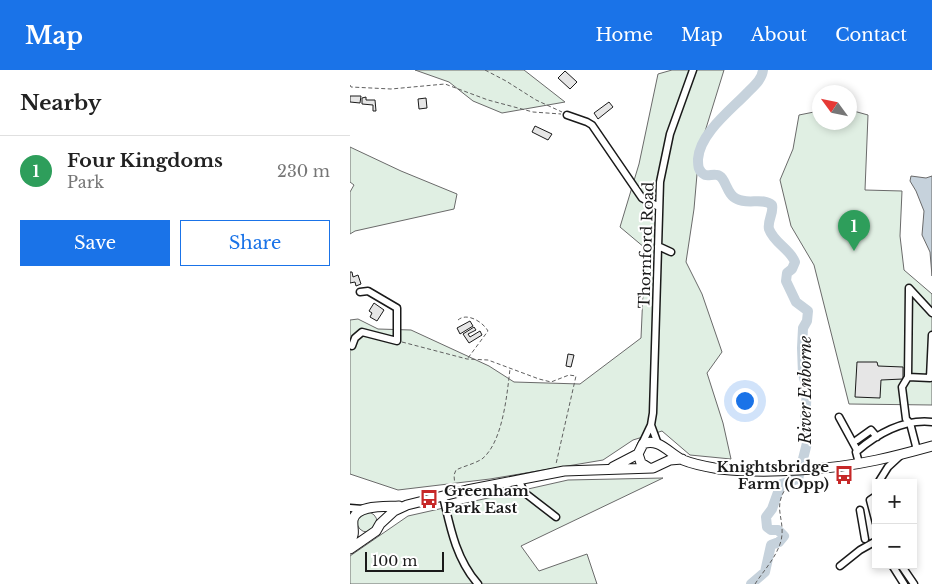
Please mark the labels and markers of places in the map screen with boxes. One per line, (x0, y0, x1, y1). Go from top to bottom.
pin: 1 (838, 210, 870, 251)
place label: Knightsbridge Farm (Opp) (717, 457, 829, 493)
bus stop icon: Knightsbridge Farm (Opp) (833, 464, 855, 486)
place label: Greenham Park East (444, 481, 529, 517)
bus stop icon: Greenham Park East (418, 488, 440, 510)

